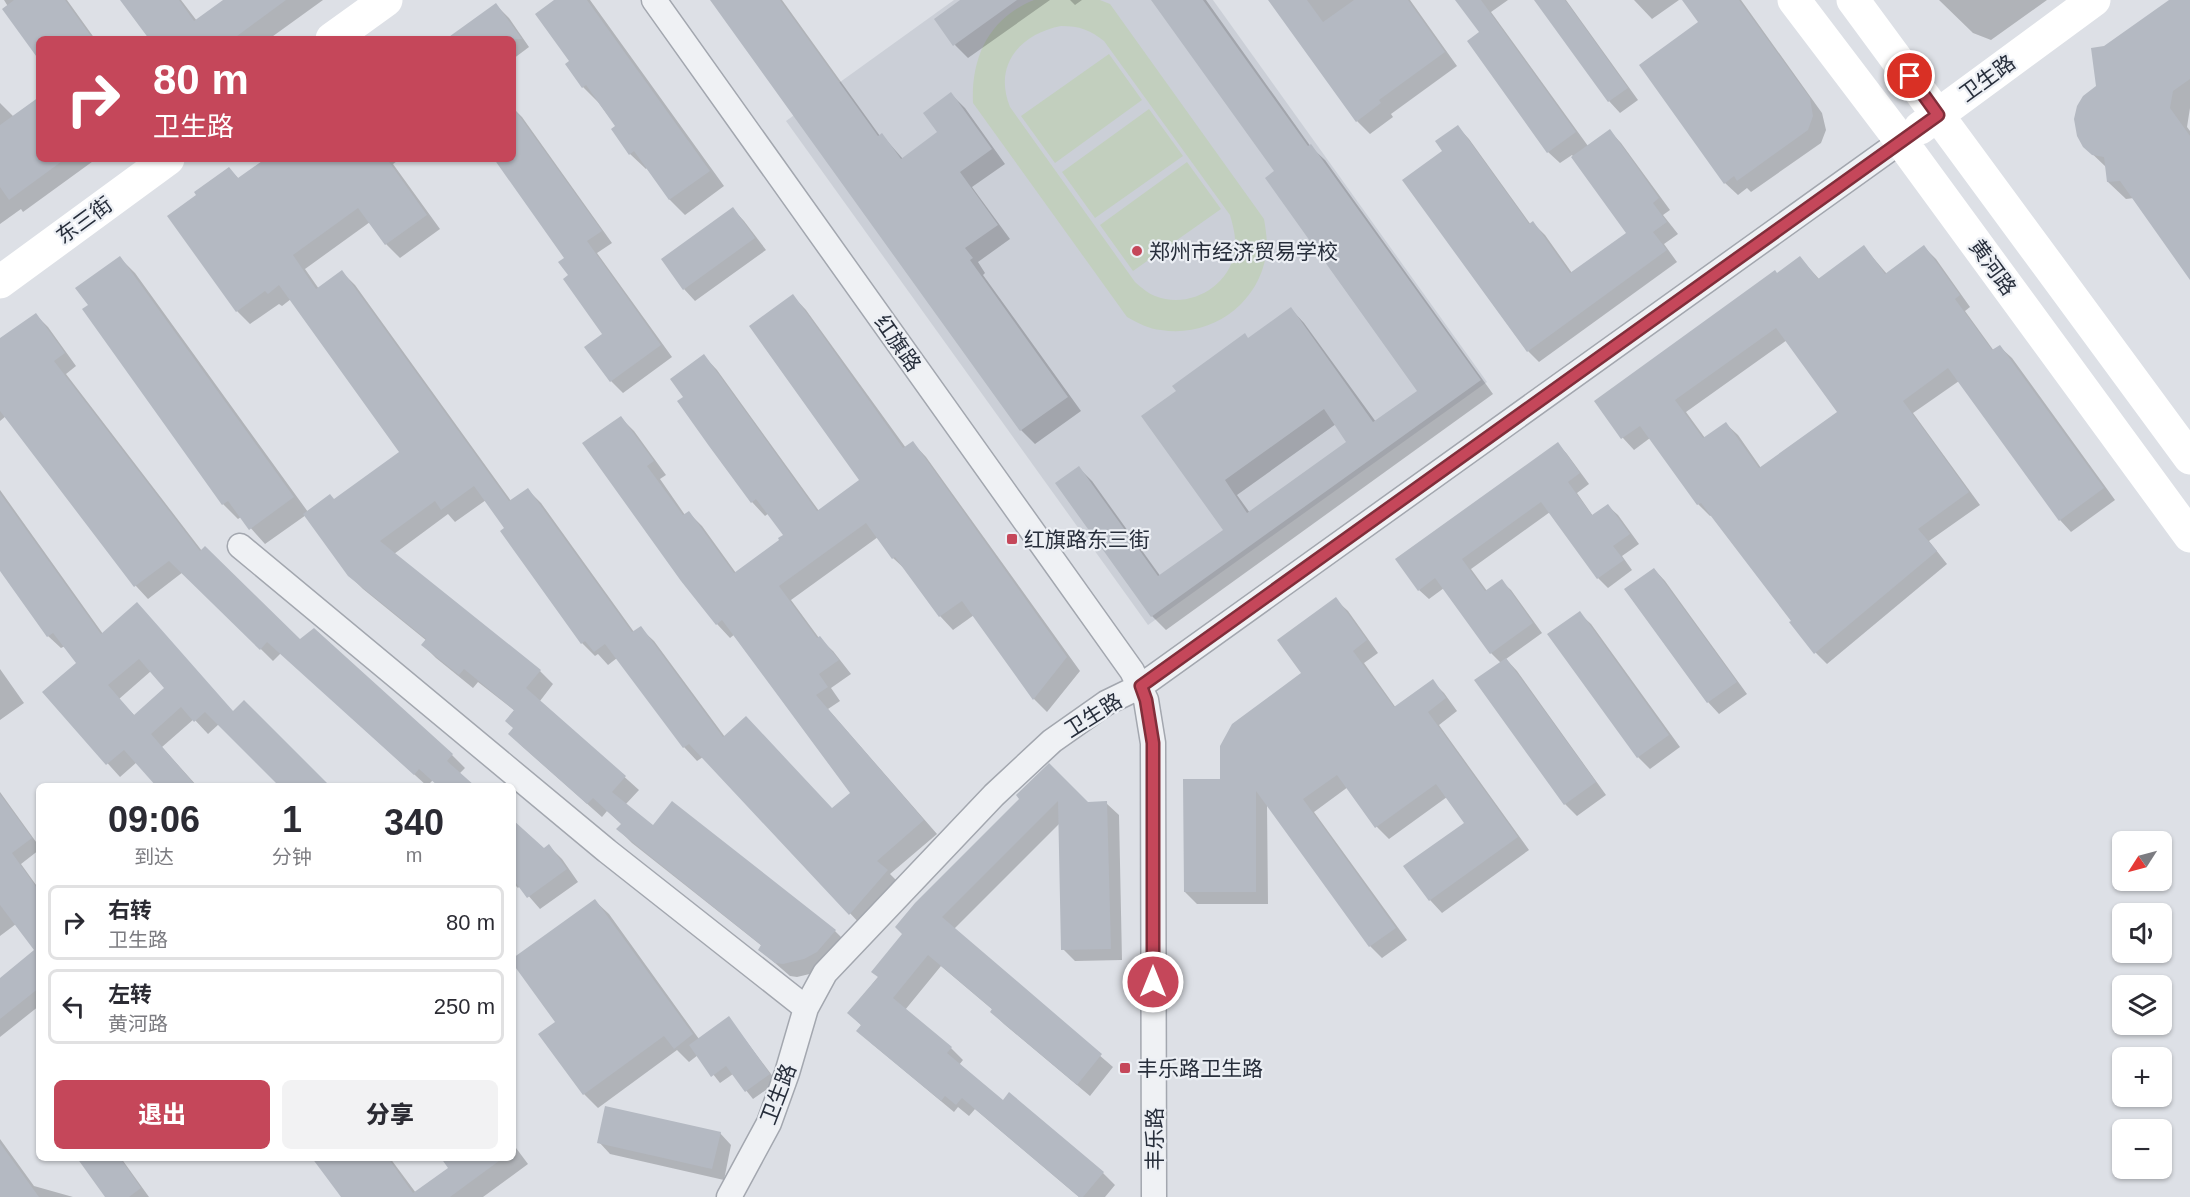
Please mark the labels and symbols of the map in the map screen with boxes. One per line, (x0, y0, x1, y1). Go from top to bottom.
pin (1884, 50, 1935, 101)
street label: 卫生路 (1955, 50, 2019, 106)
street label: 东三街 (52, 192, 116, 248)
street label: 黄河路 (1965, 235, 2021, 299)
place label: 郑州市经济贸易学校 (1149, 240, 1338, 263)
marker: 郑州市经济贸易学校 (1130, 244, 1144, 258)
street label: 红旗路 (871, 311, 925, 375)
place label: 红旗路东三街 (1024, 528, 1150, 551)
marker: 红旗路东三街 (1005, 532, 1019, 546)
street label: 卫生路 (1060, 689, 1126, 741)
north arrow (2112, 831, 2172, 891)
position arrow (1121, 950, 1185, 1014)
place label: 丰乐路卫生路 (1137, 1057, 1263, 1080)
street label: 卫生路 (756, 1060, 800, 1128)
marker: 丰乐路卫生路 (1118, 1061, 1132, 1075)
street label: 丰乐路 (1143, 1108, 1166, 1171)

